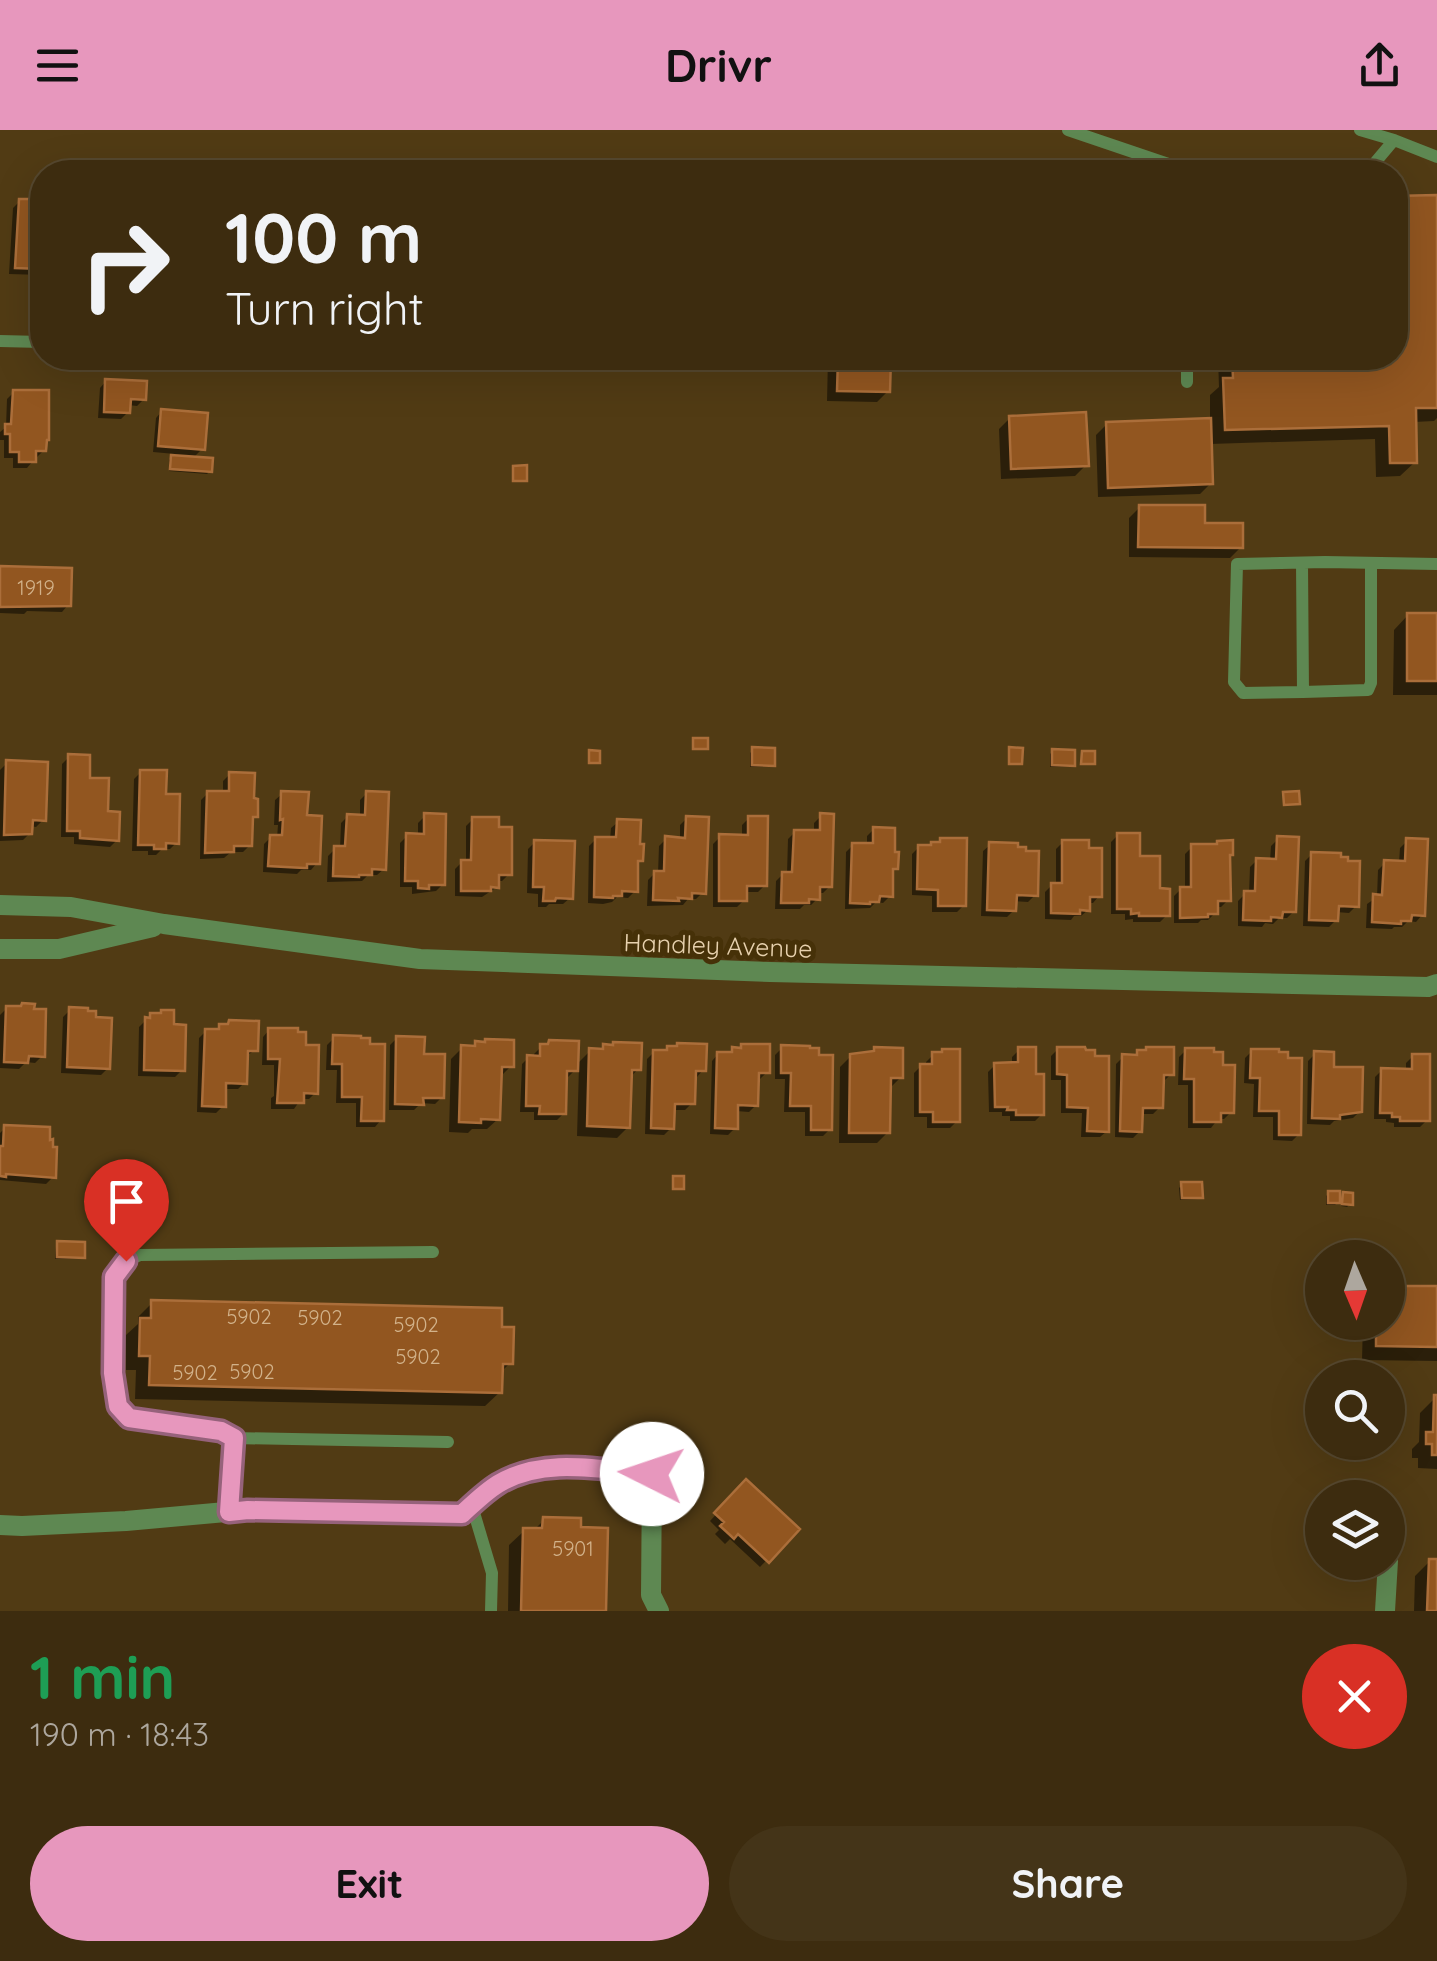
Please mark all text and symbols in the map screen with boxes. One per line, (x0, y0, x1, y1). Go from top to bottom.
text: Drivr (665, 37, 772, 93)
icon: menu (30, 38, 85, 93)
icon: share (1352, 38, 1407, 93)
text: 100 m (225, 193, 422, 281)
icon: right (60, 200, 190, 330)
text: Turn right (225, 280, 424, 336)
house number: 1919 (17, 575, 55, 600)
street label: Handley Avenue (623, 926, 813, 964)
pin (84, 1159, 169, 1262)
icon: arrive (99, 1174, 154, 1229)
north arrow (1305, 1240, 1405, 1340)
map controls (1305, 1240, 1405, 1580)
house number: 5902 (226, 1304, 272, 1329)
house number: 5902 (297, 1305, 343, 1330)
house number: 5902 (393, 1312, 439, 1337)
house number: 5902 (395, 1344, 441, 1369)
house number: 5902 (229, 1359, 275, 1384)
house number: 5902 (172, 1360, 218, 1385)
button: search (1305, 1360, 1405, 1460)
position arrow (600, 1422, 704, 1526)
button: layers (1305, 1480, 1405, 1580)
house number: 5901 (552, 1536, 594, 1561)
text: 1 min (30, 1639, 175, 1714)
button: close (1302, 1644, 1407, 1749)
text: 190 m · 18:43 (30, 1714, 209, 1754)
button: Exit (30, 1826, 709, 1941)
button: Share (729, 1826, 1407, 1941)

